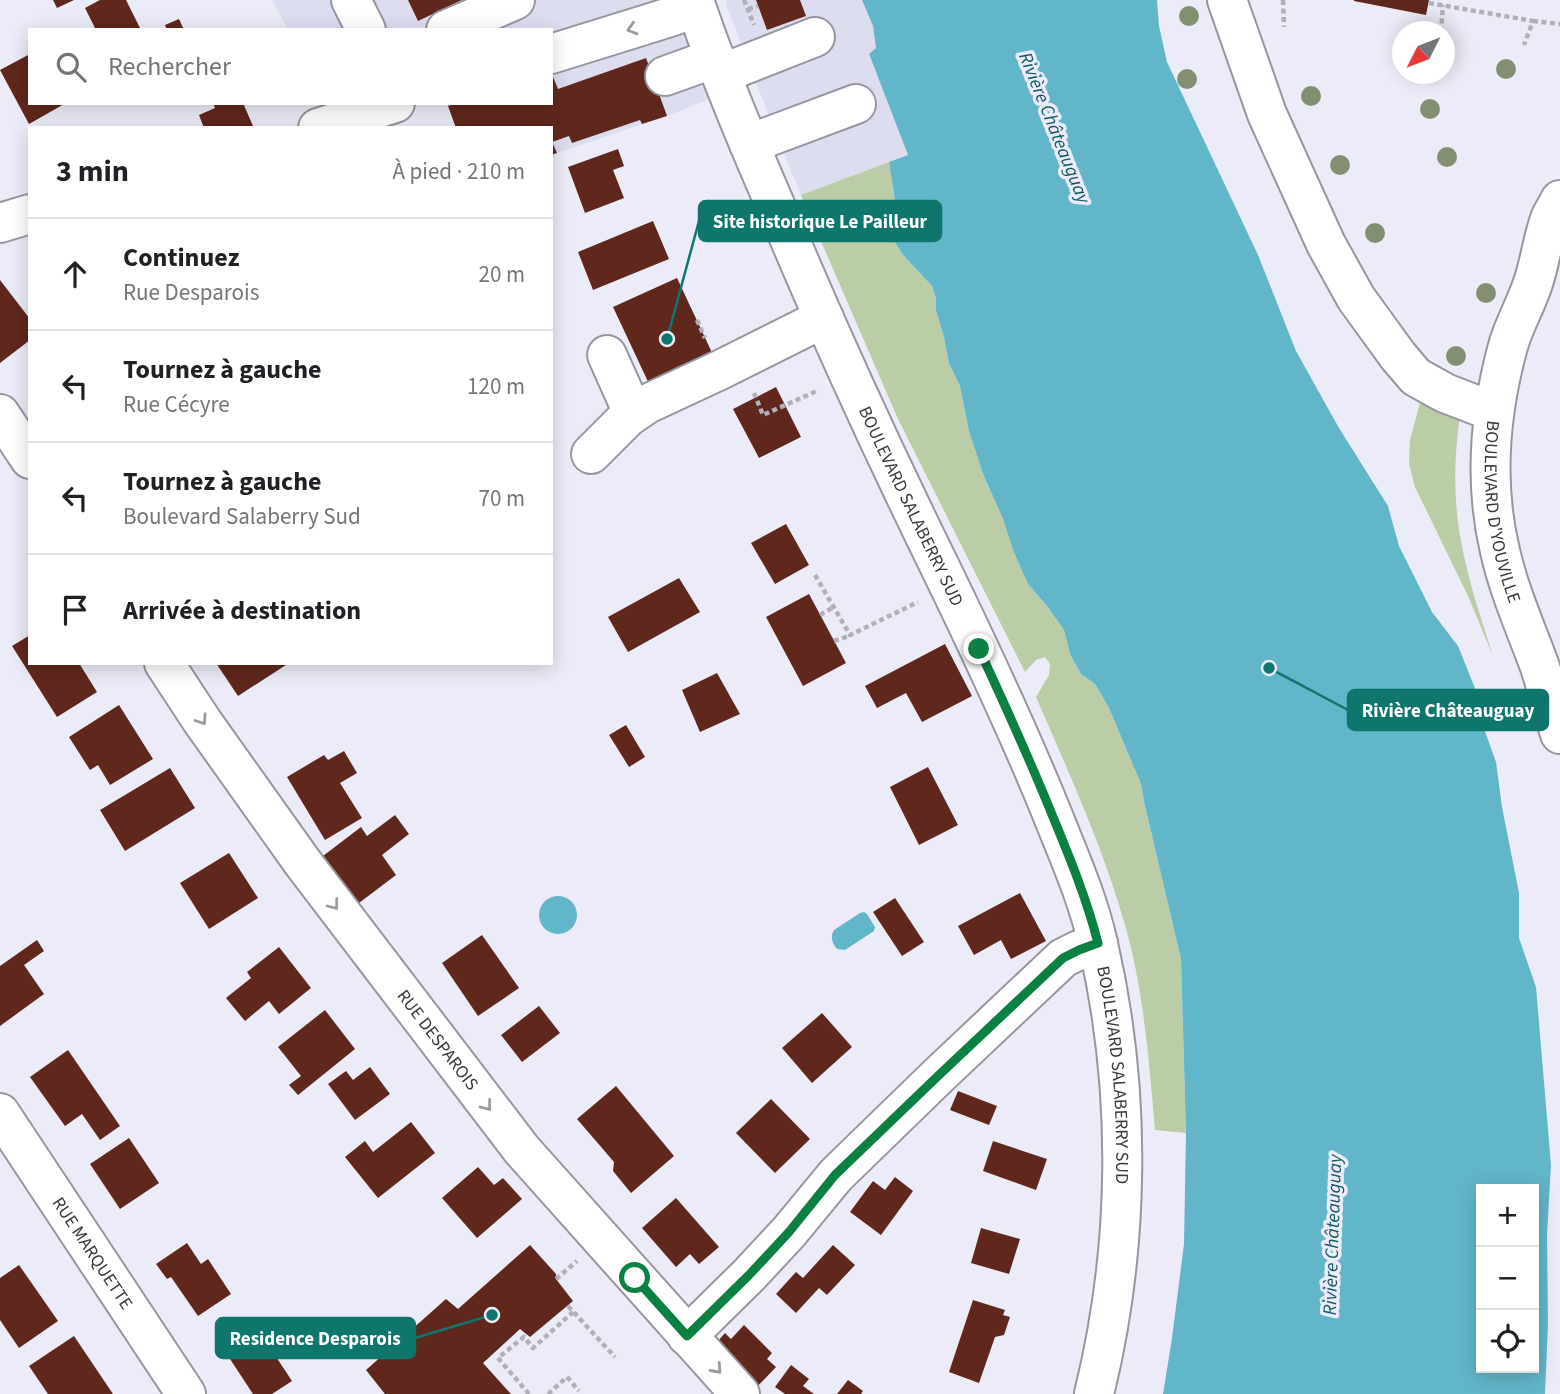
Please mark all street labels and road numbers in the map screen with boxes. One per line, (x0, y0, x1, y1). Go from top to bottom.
street label: BOULEVARD SALABERRY SUD (853, 402, 970, 610)
street label: BOULEVARD D'YOUVILLE (1478, 419, 1527, 606)
street label: BOULEVARD SALABERRY SUD (1091, 964, 1135, 1184)
street label: RUE DESPAROIS (391, 984, 485, 1095)
street label: RUE MARQUETTE (46, 1192, 139, 1314)

